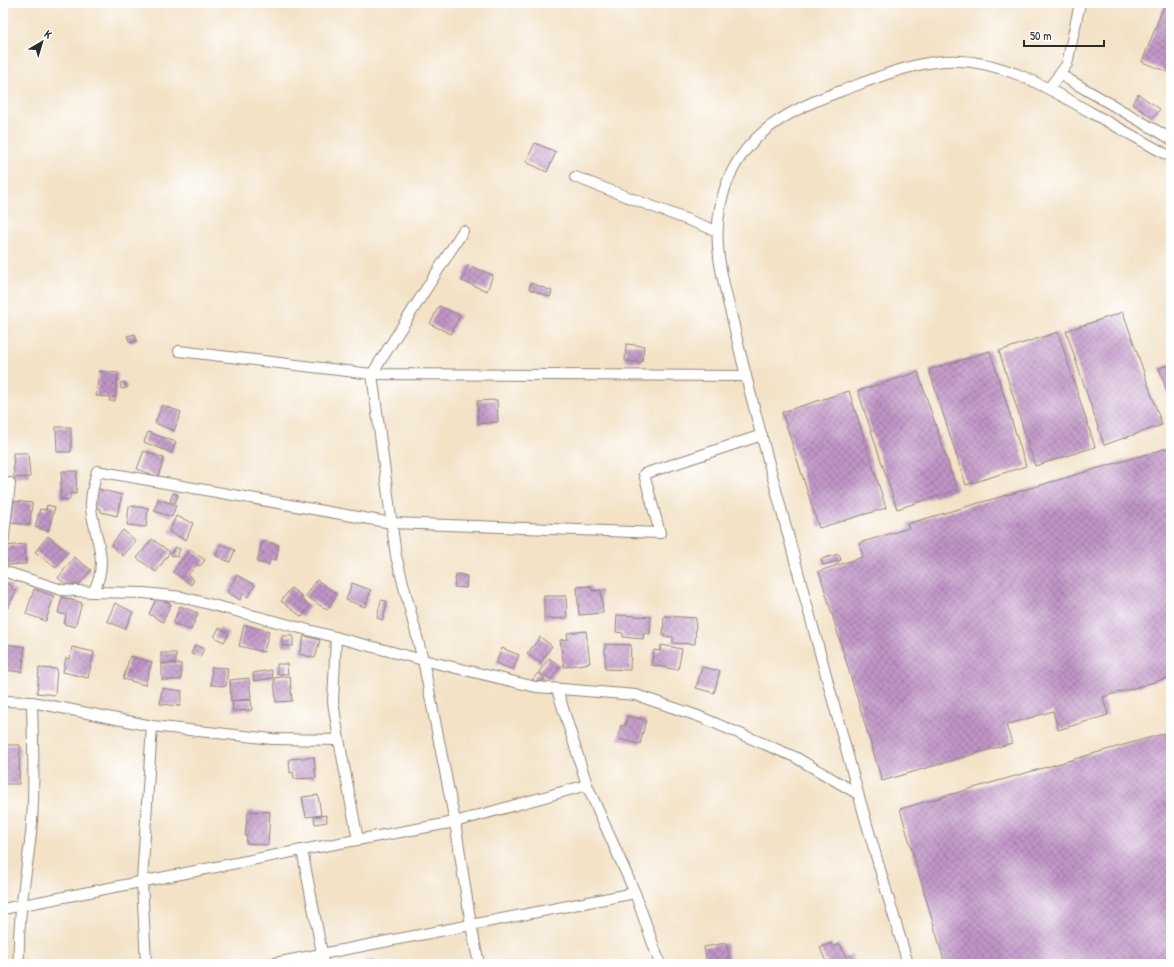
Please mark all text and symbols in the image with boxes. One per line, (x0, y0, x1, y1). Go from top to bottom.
north arrow (22, 22, 62, 62)
scale bar (1024, 22, 1104, 48)
text: K (42, 27, 55, 42)
text: 50 m (1030, 27, 1051, 44)

